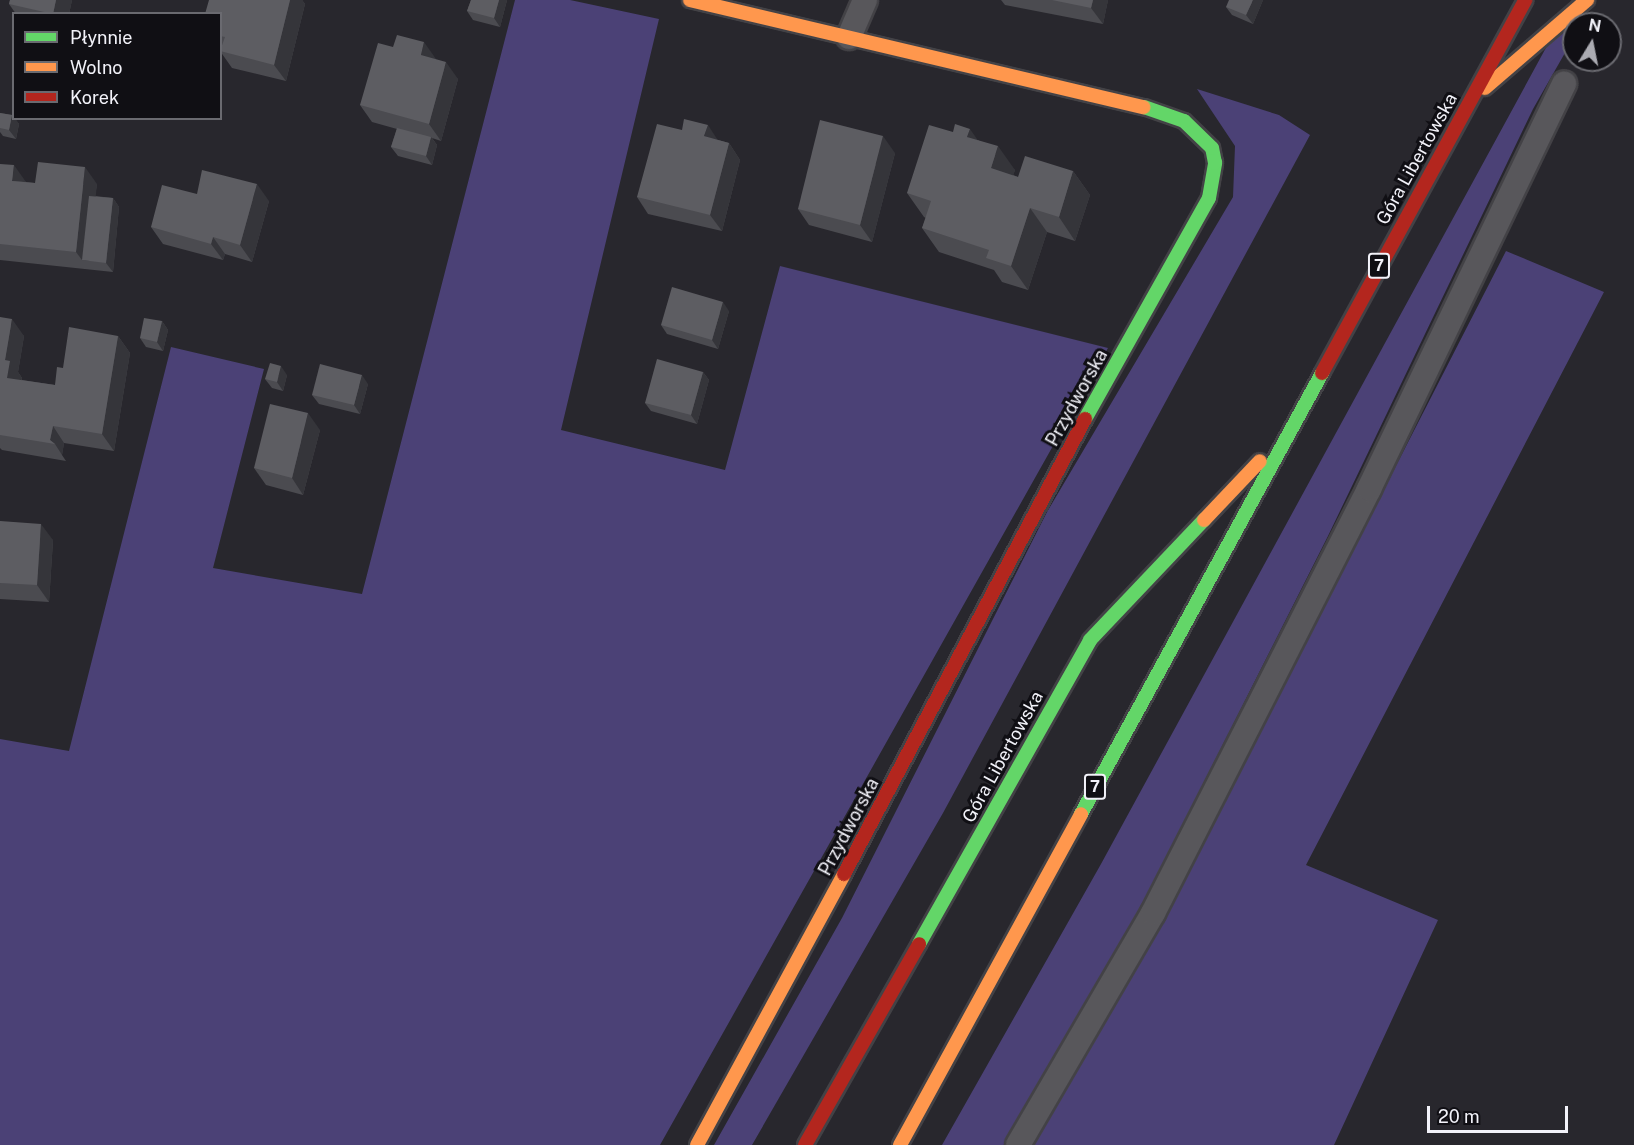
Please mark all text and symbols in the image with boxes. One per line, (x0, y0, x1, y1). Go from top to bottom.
legend (12, 12, 222, 120)
north arrow (1562, 12, 1622, 72)
text: N (1587, 15, 1603, 36)
text: Płynnie (70, 27, 133, 48)
text: Wolno (70, 57, 122, 78)
text: Korek (70, 87, 119, 108)
street label: Góra Libertowska (1372, 90, 1462, 228)
road number: 7 (1367, 253, 1391, 279)
street label: Przydworska (1042, 346, 1112, 450)
street label: Góra Libertowska (958, 688, 1048, 826)
road number: 7 (1083, 774, 1107, 800)
street label: Przydworska (814, 775, 884, 879)
scale bar (1430, 1094, 1571, 1132)
text: 20 m (1438, 1106, 1480, 1127)

